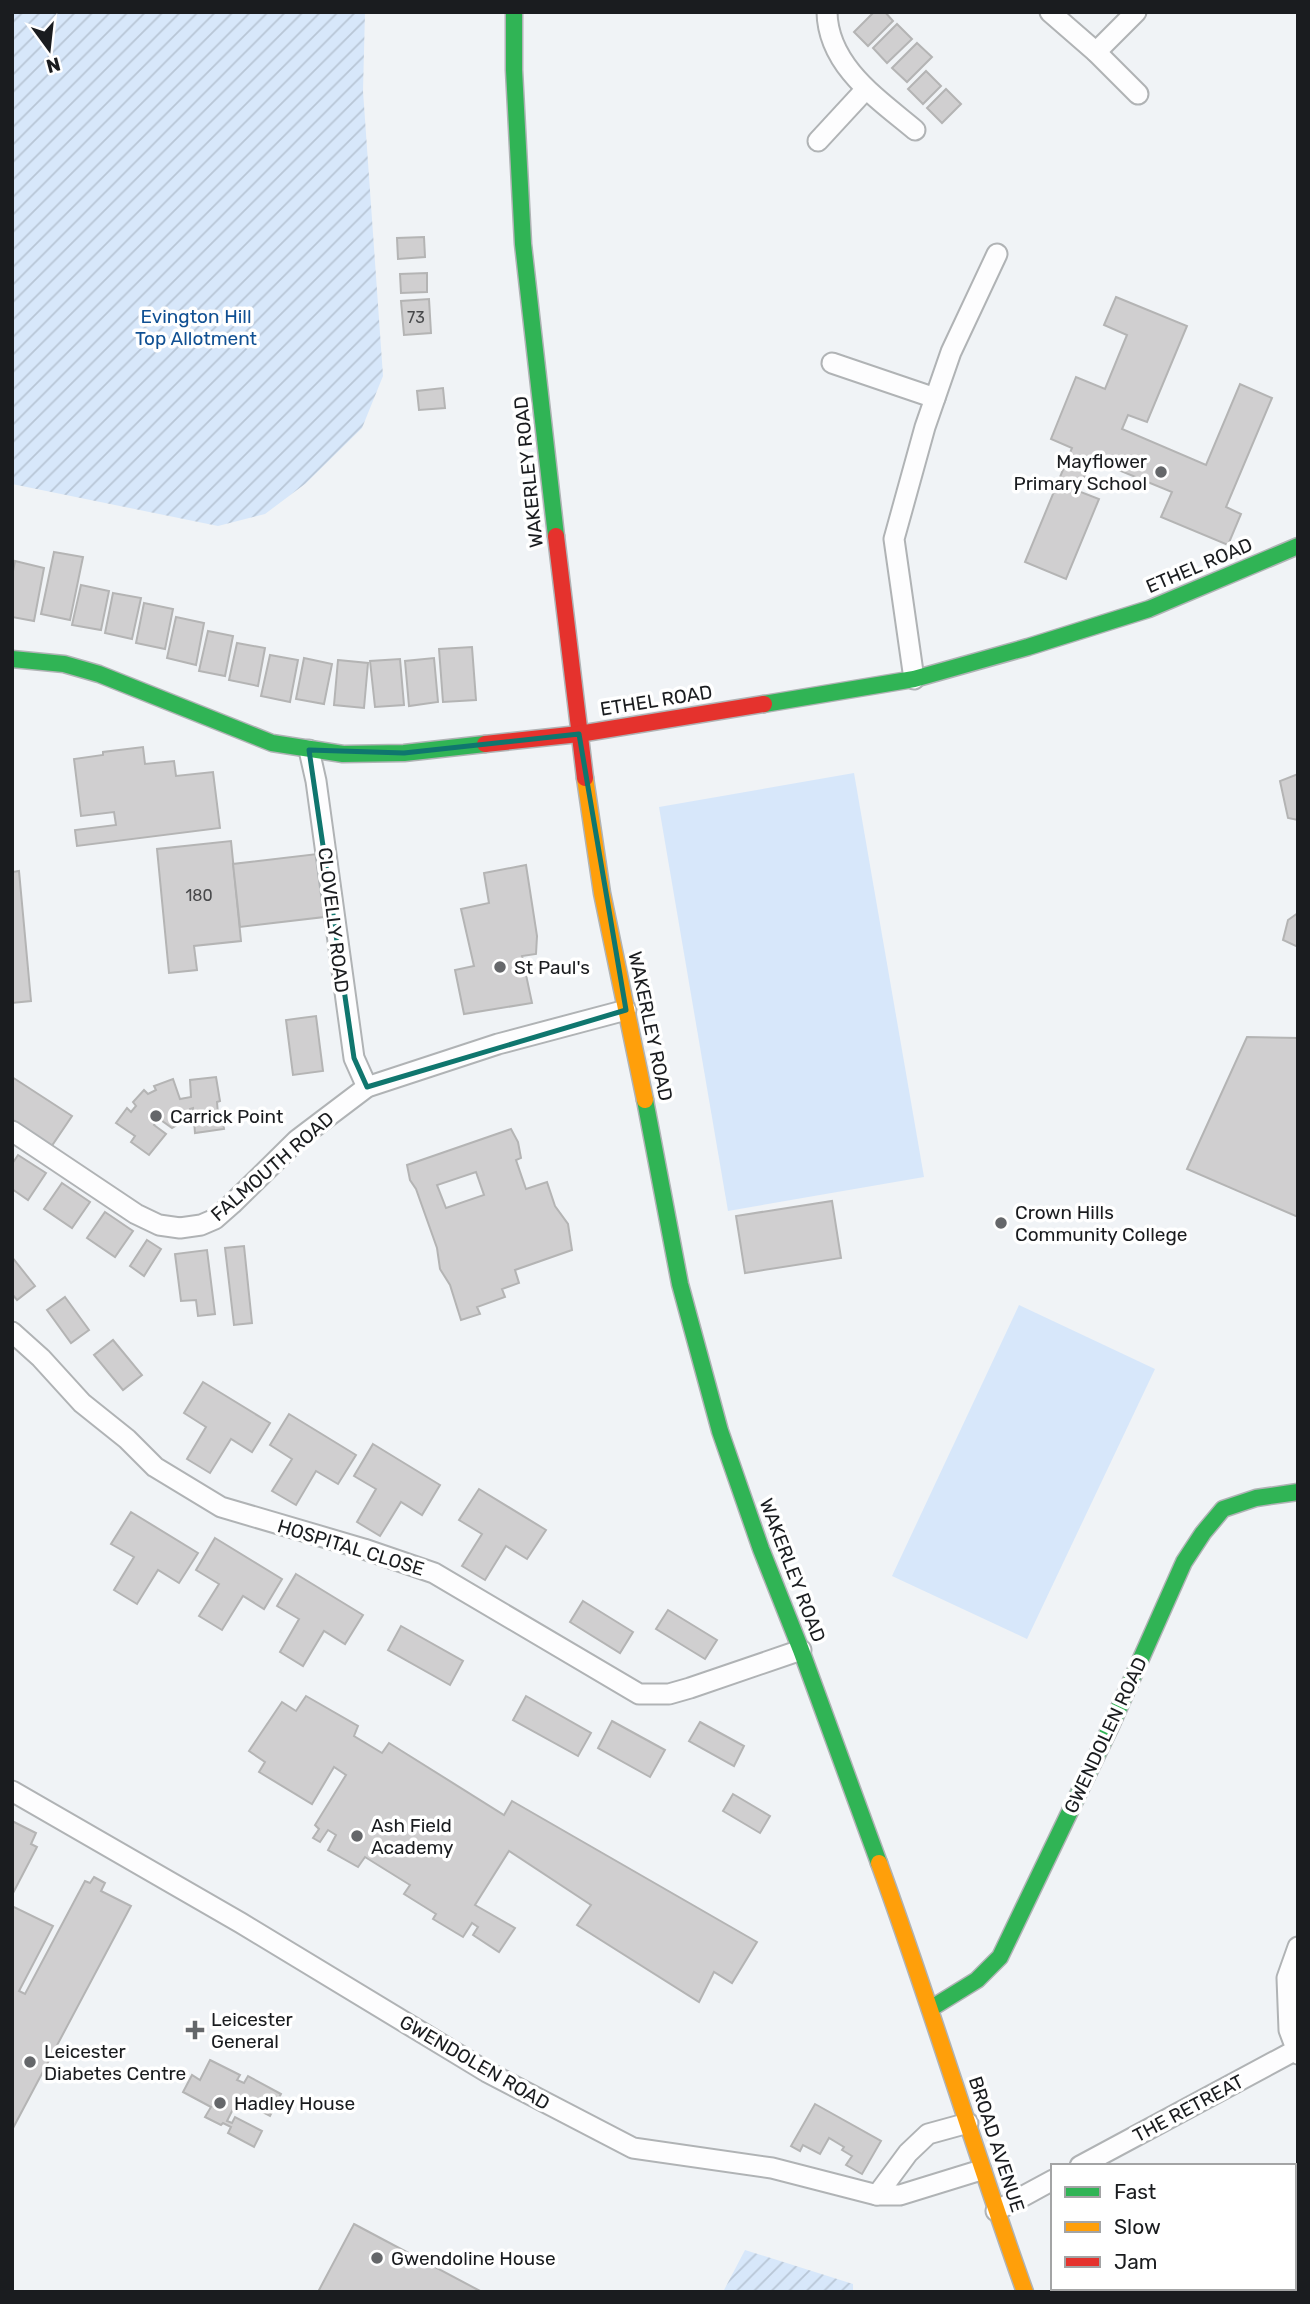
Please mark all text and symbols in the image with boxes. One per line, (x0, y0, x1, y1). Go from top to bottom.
north arrow (14, 14, 84, 84)
text: N (44, 52, 63, 78)
park label: Evington Hill Top Allotment (135, 305, 258, 350)
house number: 73 (407, 308, 425, 327)
street label: WAKERLEY ROAD (509, 395, 548, 549)
place label: Mayflower Primary School (1013, 450, 1148, 495)
marker: Mayflower Primary School (1153, 464, 1169, 480)
street label: ETHEL ROAD (1143, 533, 1256, 598)
street label: ETHEL ROAD (598, 680, 714, 721)
street label: CLOVELLY ROAD (313, 846, 354, 994)
house number: 180 (185, 886, 213, 905)
street label: WAKERLEY ROAD (623, 949, 678, 1103)
place label: St Paul's (514, 956, 590, 979)
marker: St Paul's (492, 959, 508, 975)
place label: Carrick Point (170, 1105, 284, 1128)
street label: FALMOUTH ROAD (206, 1107, 338, 1226)
marker: Carrick Point (148, 1108, 164, 1124)
place label: Crown Hills Community College (1015, 1201, 1187, 1246)
marker: Crown Hills Community College (993, 1215, 1009, 1231)
street label: WAKERLEY ROAD (755, 1495, 831, 1645)
street label: HOSPITAL CLOSE (275, 1514, 427, 1581)
street label: GWENDOLEN ROAD (1059, 1653, 1152, 1817)
place label: Ash Field Academy (371, 1814, 454, 1859)
marker: Ash Field Academy (349, 1828, 365, 1844)
place label: Leicester General (211, 2008, 294, 2053)
street label: GWENDOLEN ROAD (396, 2010, 554, 2115)
marker: Leicester General (185, 2020, 205, 2040)
place label: Leicester Diabetes Centre (44, 2040, 186, 2085)
marker: Leicester Diabetes Centre (22, 2054, 38, 2070)
street label: THE RETREAT (1129, 2070, 1247, 2147)
street label: BROAD AVENUE (964, 2073, 1029, 2215)
place label: Hadley House (234, 2092, 355, 2115)
marker: Hadley House (212, 2095, 228, 2111)
legend (1051, 2164, 1296, 2290)
text: Fast (1114, 2179, 1156, 2204)
text: Slow (1114, 2214, 1161, 2239)
place label: Gwendoline House (391, 2247, 556, 2270)
text: Jam (1114, 2249, 1158, 2274)
marker: Gwendoline House (369, 2250, 385, 2266)

